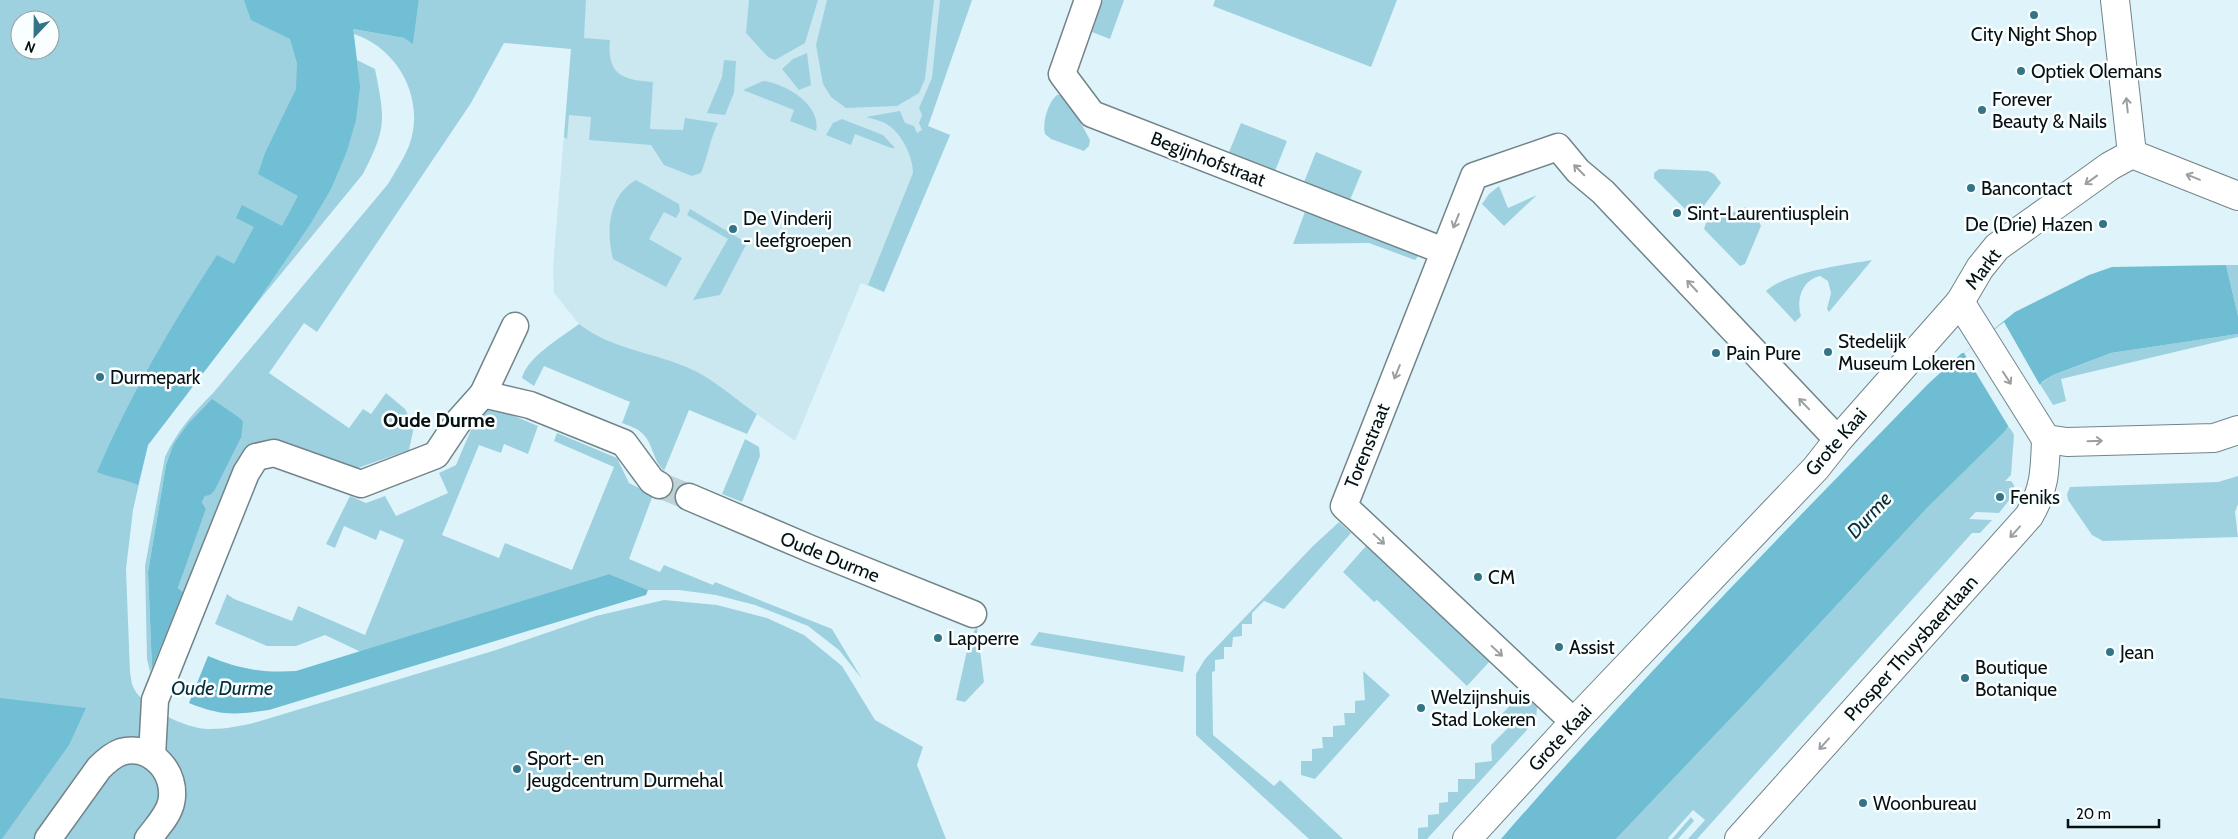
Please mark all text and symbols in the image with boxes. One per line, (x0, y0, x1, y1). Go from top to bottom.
marker: City Night Shop (2028, 9, 2040, 21)
north arrow (10, 10, 60, 60)
place label: City Night Shop (1971, 23, 2097, 46)
text: N (22, 37, 38, 57)
place label: Optiek Olemans (2031, 60, 2162, 83)
marker: Optiek Olemans (2015, 65, 2027, 77)
place label: Forever Beauty & Nails (1992, 88, 2107, 133)
one-way arrow (2122, 97, 2132, 113)
marker: Forever Beauty & Nails (1976, 104, 1988, 116)
street label: Begijnhofstraat (1147, 127, 1269, 192)
one-way arrow (1573, 164, 1585, 176)
one-way arrow (2186, 172, 2201, 181)
one-way arrow (2085, 174, 2098, 185)
place label: Bancontact (1981, 177, 2073, 200)
marker: Bancontact (1965, 182, 1977, 194)
place label: Sint-Laurentiusplein (1687, 202, 1849, 225)
place label: De Vinderij - leefgroepen (743, 207, 852, 252)
marker: Sint-Laurentiusplein (1671, 207, 1683, 219)
one-way arrow (1451, 213, 1461, 228)
place label: De (Drie) Hazen (1965, 213, 2093, 236)
marker: De (Drie) Hazen (2097, 218, 2109, 230)
marker: De Vinderij - leefgroepen (727, 223, 739, 235)
street label: Markt (1960, 243, 2006, 294)
one-way arrow (1686, 280, 1698, 293)
place label: Stedelijk Museum Lokeren (1838, 330, 1975, 375)
place label: Pain Pure (1726, 342, 1801, 365)
marker: Stedelijk Museum Lokeren (1822, 346, 1834, 358)
marker: Pain Pure (1710, 347, 1722, 359)
one-way arrow (1391, 365, 1400, 380)
place label: Durmepark (110, 366, 201, 389)
marker: Durmepark (94, 371, 106, 383)
one-way arrow (2002, 371, 2012, 385)
one-way arrow (1798, 398, 1810, 410)
street label: Torenstraat (1340, 400, 1395, 492)
street label: Grote Kaai (1800, 403, 1872, 481)
district label: Oude Durme (383, 408, 495, 432)
one-way arrow (2086, 436, 2103, 446)
place label: Feniks (2010, 486, 2060, 509)
water label: Durme (1842, 487, 1896, 543)
marker: Feniks (1994, 491, 2006, 503)
one-way arrow (2009, 526, 2021, 539)
street label: Oude Durme (777, 527, 883, 587)
one-way arrow (1373, 533, 1385, 545)
place label: CM (1488, 566, 1515, 589)
street label: Prosper Thuysbaertlaan (1839, 570, 1983, 726)
marker: CM (1472, 571, 1484, 583)
place label: Lapperre (948, 627, 1019, 650)
marker: Lapperre (932, 632, 944, 644)
place label: Assist (1569, 636, 1615, 659)
marker: Assist (1553, 641, 1565, 653)
place label: Jean (2119, 641, 2154, 664)
one-way arrow (1491, 645, 1504, 657)
marker: Jean (2104, 646, 2116, 658)
place label: Boutique Botanique (1975, 656, 2057, 701)
marker: Boutique Botanique (1959, 672, 1971, 684)
water label: Oude Durme (171, 676, 273, 700)
place label: Welzijnshuis Stad Lokeren (1431, 686, 1536, 731)
street label: Grote Kaai (1524, 700, 1596, 776)
marker: Welzijnshuis Stad Lokeren (1415, 702, 1427, 714)
one-way arrow (1818, 737, 1830, 750)
place label: Sport- en Jeugdcentrum Durmehal (526, 747, 724, 792)
marker: Sport- en Jeugdcentrum Durmehal (511, 763, 523, 775)
place label: Woonbureau (1873, 792, 1977, 815)
scale bar (2068, 796, 2159, 828)
marker: Woonbureau (1857, 797, 1869, 809)
text: 20 m (2076, 805, 2111, 823)

